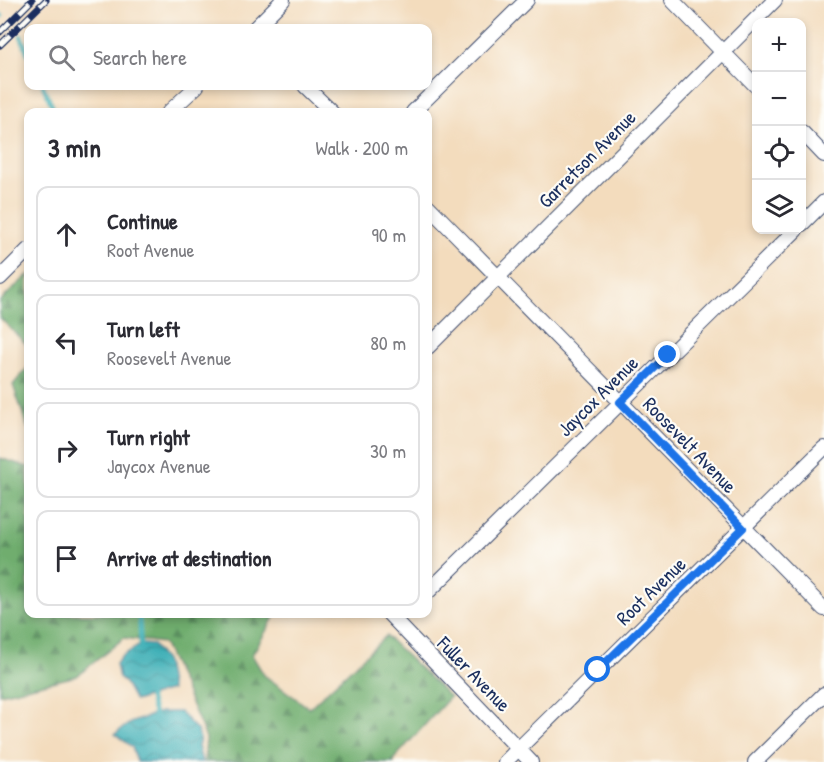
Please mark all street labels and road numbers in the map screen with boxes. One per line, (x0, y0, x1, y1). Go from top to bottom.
street label: Garretson Avenue (532, 104, 641, 213)
street label: Jaycox Avenue (551, 349, 644, 442)
street label: Roosevelt Avenue (637, 391, 743, 499)
street label: Root Avenue (610, 551, 691, 631)
street label: Fuller Avenue (431, 629, 517, 717)

